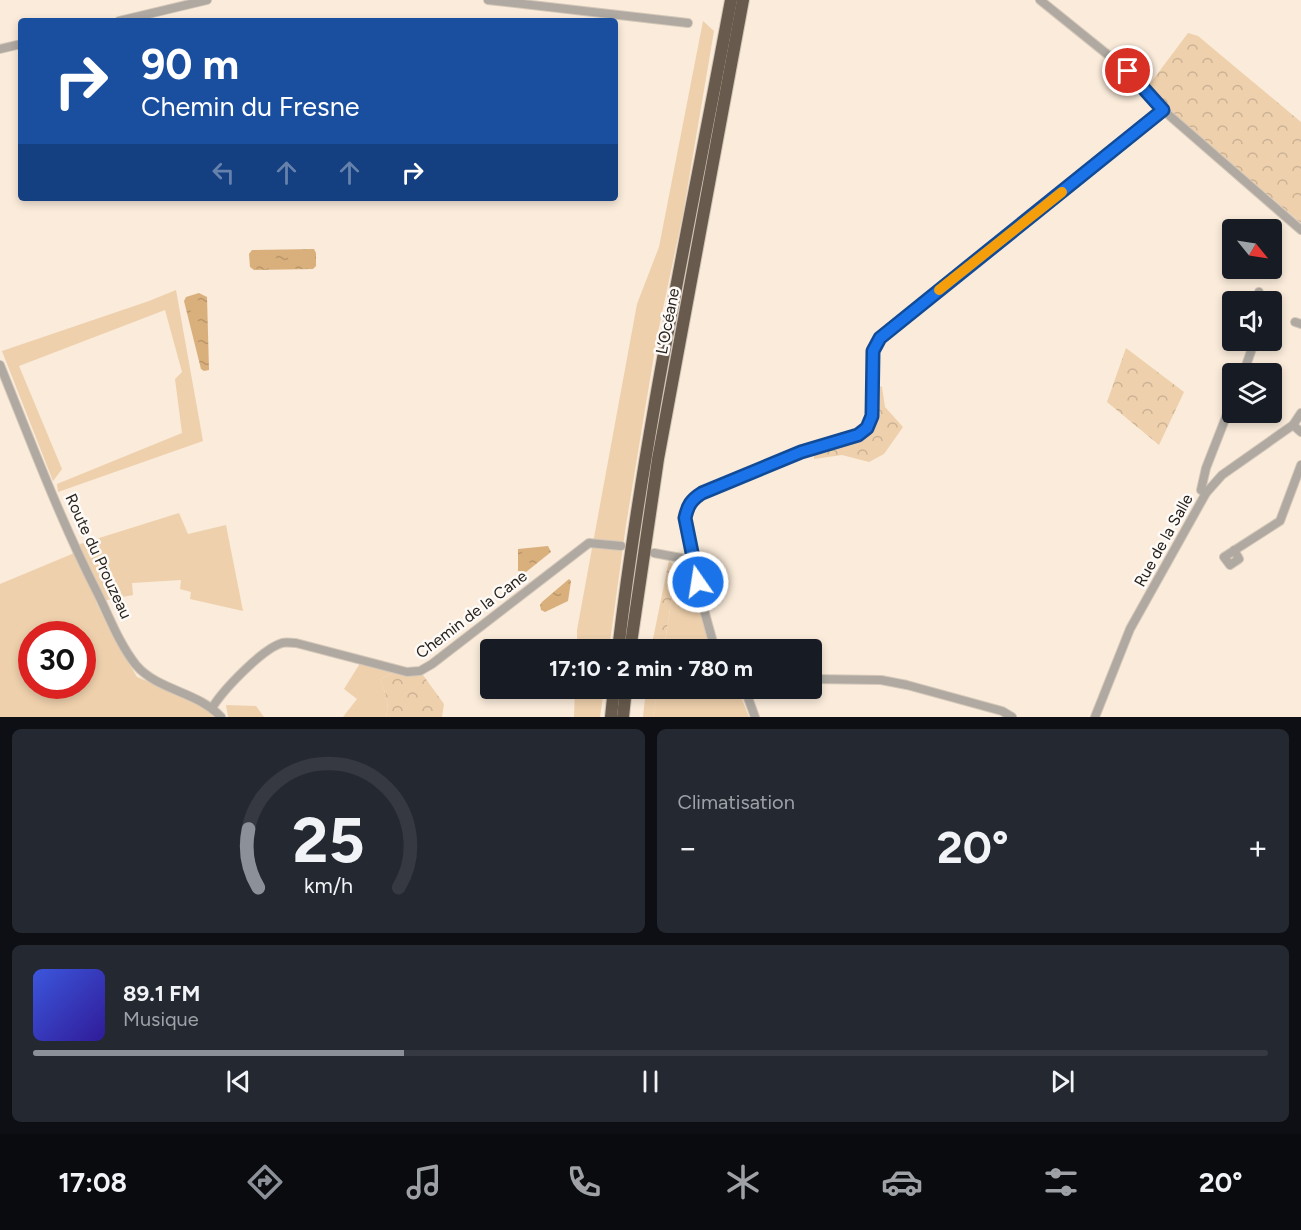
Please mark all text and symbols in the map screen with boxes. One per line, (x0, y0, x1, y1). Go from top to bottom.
text: 90 m (141, 39, 239, 90)
icon: right (42, 42, 120, 120)
pin (1102, 45, 1153, 96)
icon: arrive (1111, 54, 1144, 87)
text: Chemin du Fresne (141, 90, 359, 123)
icon: left (207, 156, 240, 189)
icon: ahead (270, 156, 303, 189)
icon: ahead (333, 156, 366, 189)
icon: right (396, 156, 429, 189)
north arrow (1222, 219, 1282, 279)
map controls (1222, 219, 1282, 423)
street label: L’Océane (652, 286, 683, 356)
button: sound (1222, 291, 1282, 351)
button: layers (1222, 363, 1282, 423)
street label: Rue de la Salle (1130, 490, 1197, 590)
street label: Route du Prouzeau (61, 491, 136, 622)
position arrow (666, 550, 730, 614)
street label: Chemin de la Cane (412, 566, 531, 662)
speed limit sign: 30 (18, 621, 96, 699)
text: 17:10 · 2 min · 780 m (549, 655, 753, 682)
text: Climatisation (678, 790, 795, 814)
text: 25 (292, 803, 364, 878)
text: 20° (937, 820, 1009, 874)
text: − (678, 828, 698, 867)
text: + (1247, 828, 1268, 867)
text: km/h (304, 873, 353, 898)
text: 89.1 FM (123, 980, 200, 1007)
text: Musique (123, 1007, 199, 1031)
icon: previous (222, 1065, 255, 1098)
icon: pause (634, 1065, 667, 1098)
icon: next (1046, 1065, 1079, 1098)
icon: directions (244, 1161, 286, 1203)
icon: music (403, 1161, 445, 1203)
icon: phone (563, 1161, 605, 1203)
icon: climate (722, 1161, 764, 1203)
icon: car (881, 1161, 923, 1203)
icon: filters (1040, 1161, 1082, 1203)
text: 17:08 (59, 1166, 127, 1199)
text: 20° (1199, 1166, 1242, 1199)

